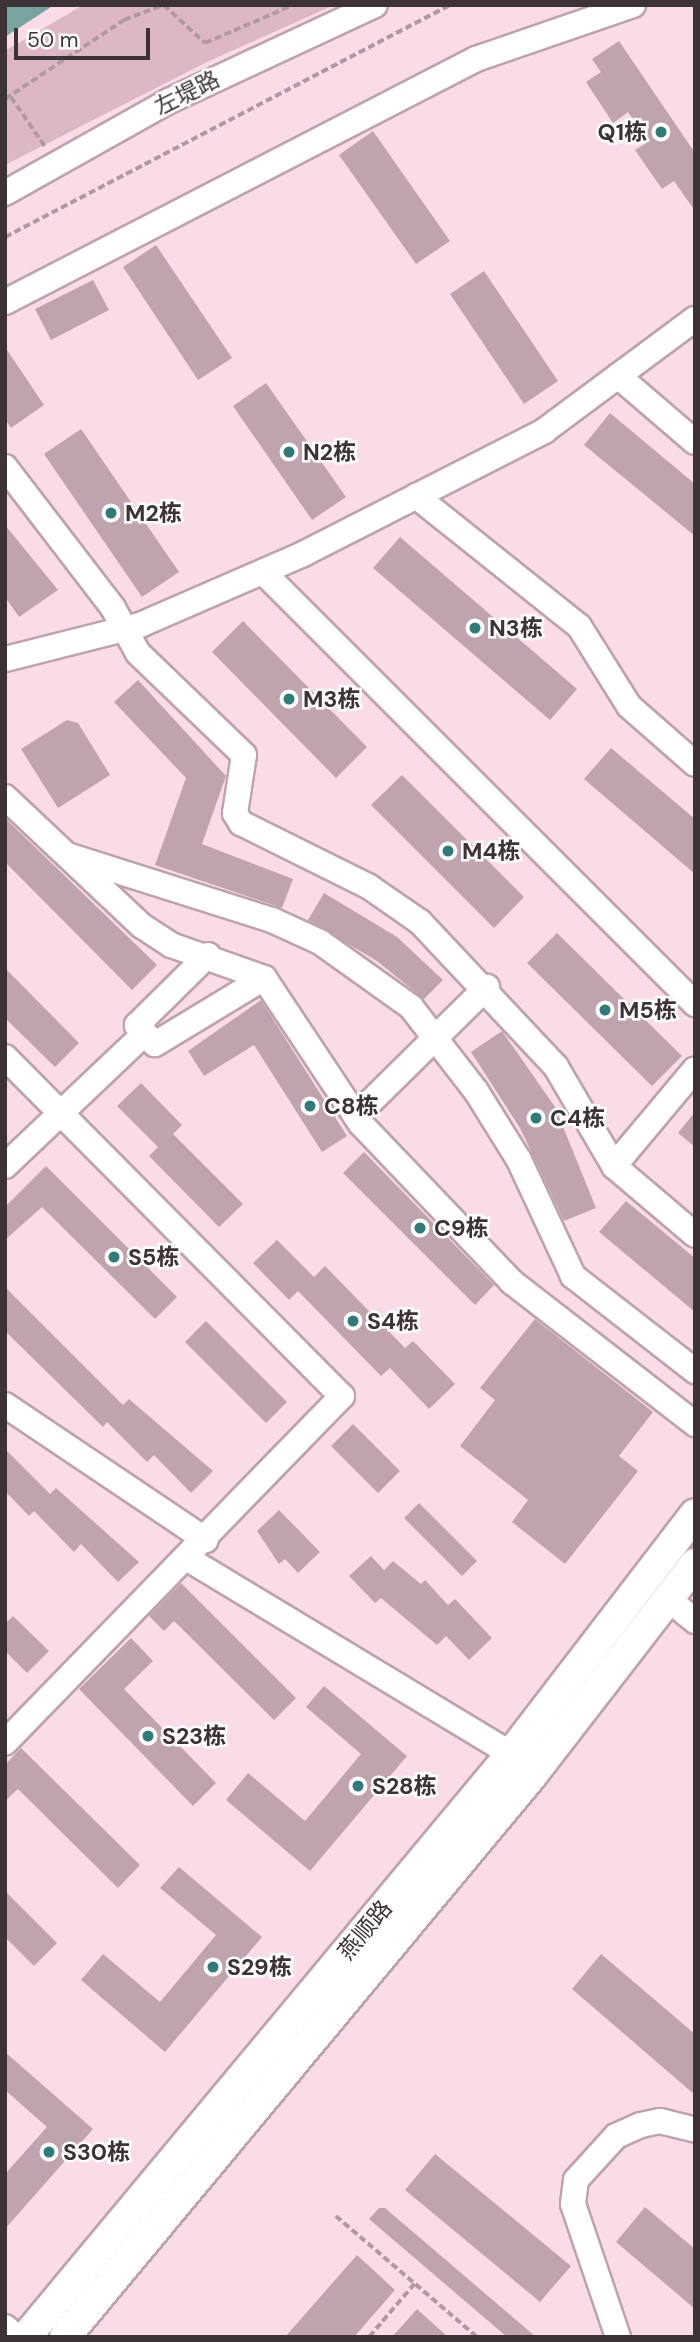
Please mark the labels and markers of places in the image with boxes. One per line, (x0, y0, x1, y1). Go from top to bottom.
place label: Q1栋 (598, 118, 647, 146)
marker: Q1栋 (653, 124, 669, 140)
place label: N2栋 (303, 438, 356, 466)
marker: N2栋 (281, 444, 297, 460)
place label: M2栋 (125, 499, 182, 527)
marker: M2栋 (103, 505, 119, 521)
place label: N3栋 (489, 614, 543, 642)
marker: N3栋 (467, 620, 483, 636)
place label: M3栋 (303, 685, 360, 713)
marker: M3栋 (281, 691, 297, 707)
place label: M4栋 (462, 837, 520, 865)
marker: M4栋 (440, 843, 456, 859)
place label: M5栋 (619, 996, 677, 1024)
marker: M5栋 (597, 1002, 613, 1018)
place label: C8栋 (324, 1092, 379, 1120)
marker: C8栋 (302, 1098, 318, 1114)
place label: C4栋 (550, 1104, 605, 1132)
marker: C4栋 (528, 1110, 544, 1126)
place label: C9栋 (434, 1214, 489, 1242)
marker: C9栋 (412, 1220, 428, 1236)
place label: S5栋 (128, 1243, 179, 1271)
marker: S5栋 (106, 1249, 122, 1265)
place label: S4栋 (367, 1307, 419, 1335)
marker: S4栋 (345, 1313, 361, 1329)
place label: S23栋 (162, 1722, 226, 1750)
marker: S23栋 (140, 1728, 156, 1744)
place label: S28栋 (372, 1772, 437, 1800)
marker: S28栋 (350, 1778, 366, 1794)
place label: S29栋 (227, 1953, 292, 1981)
marker: S29栋 (205, 1959, 221, 1975)
place label: S30栋 (63, 2138, 130, 2166)
marker: S30栋 (41, 2144, 57, 2160)

